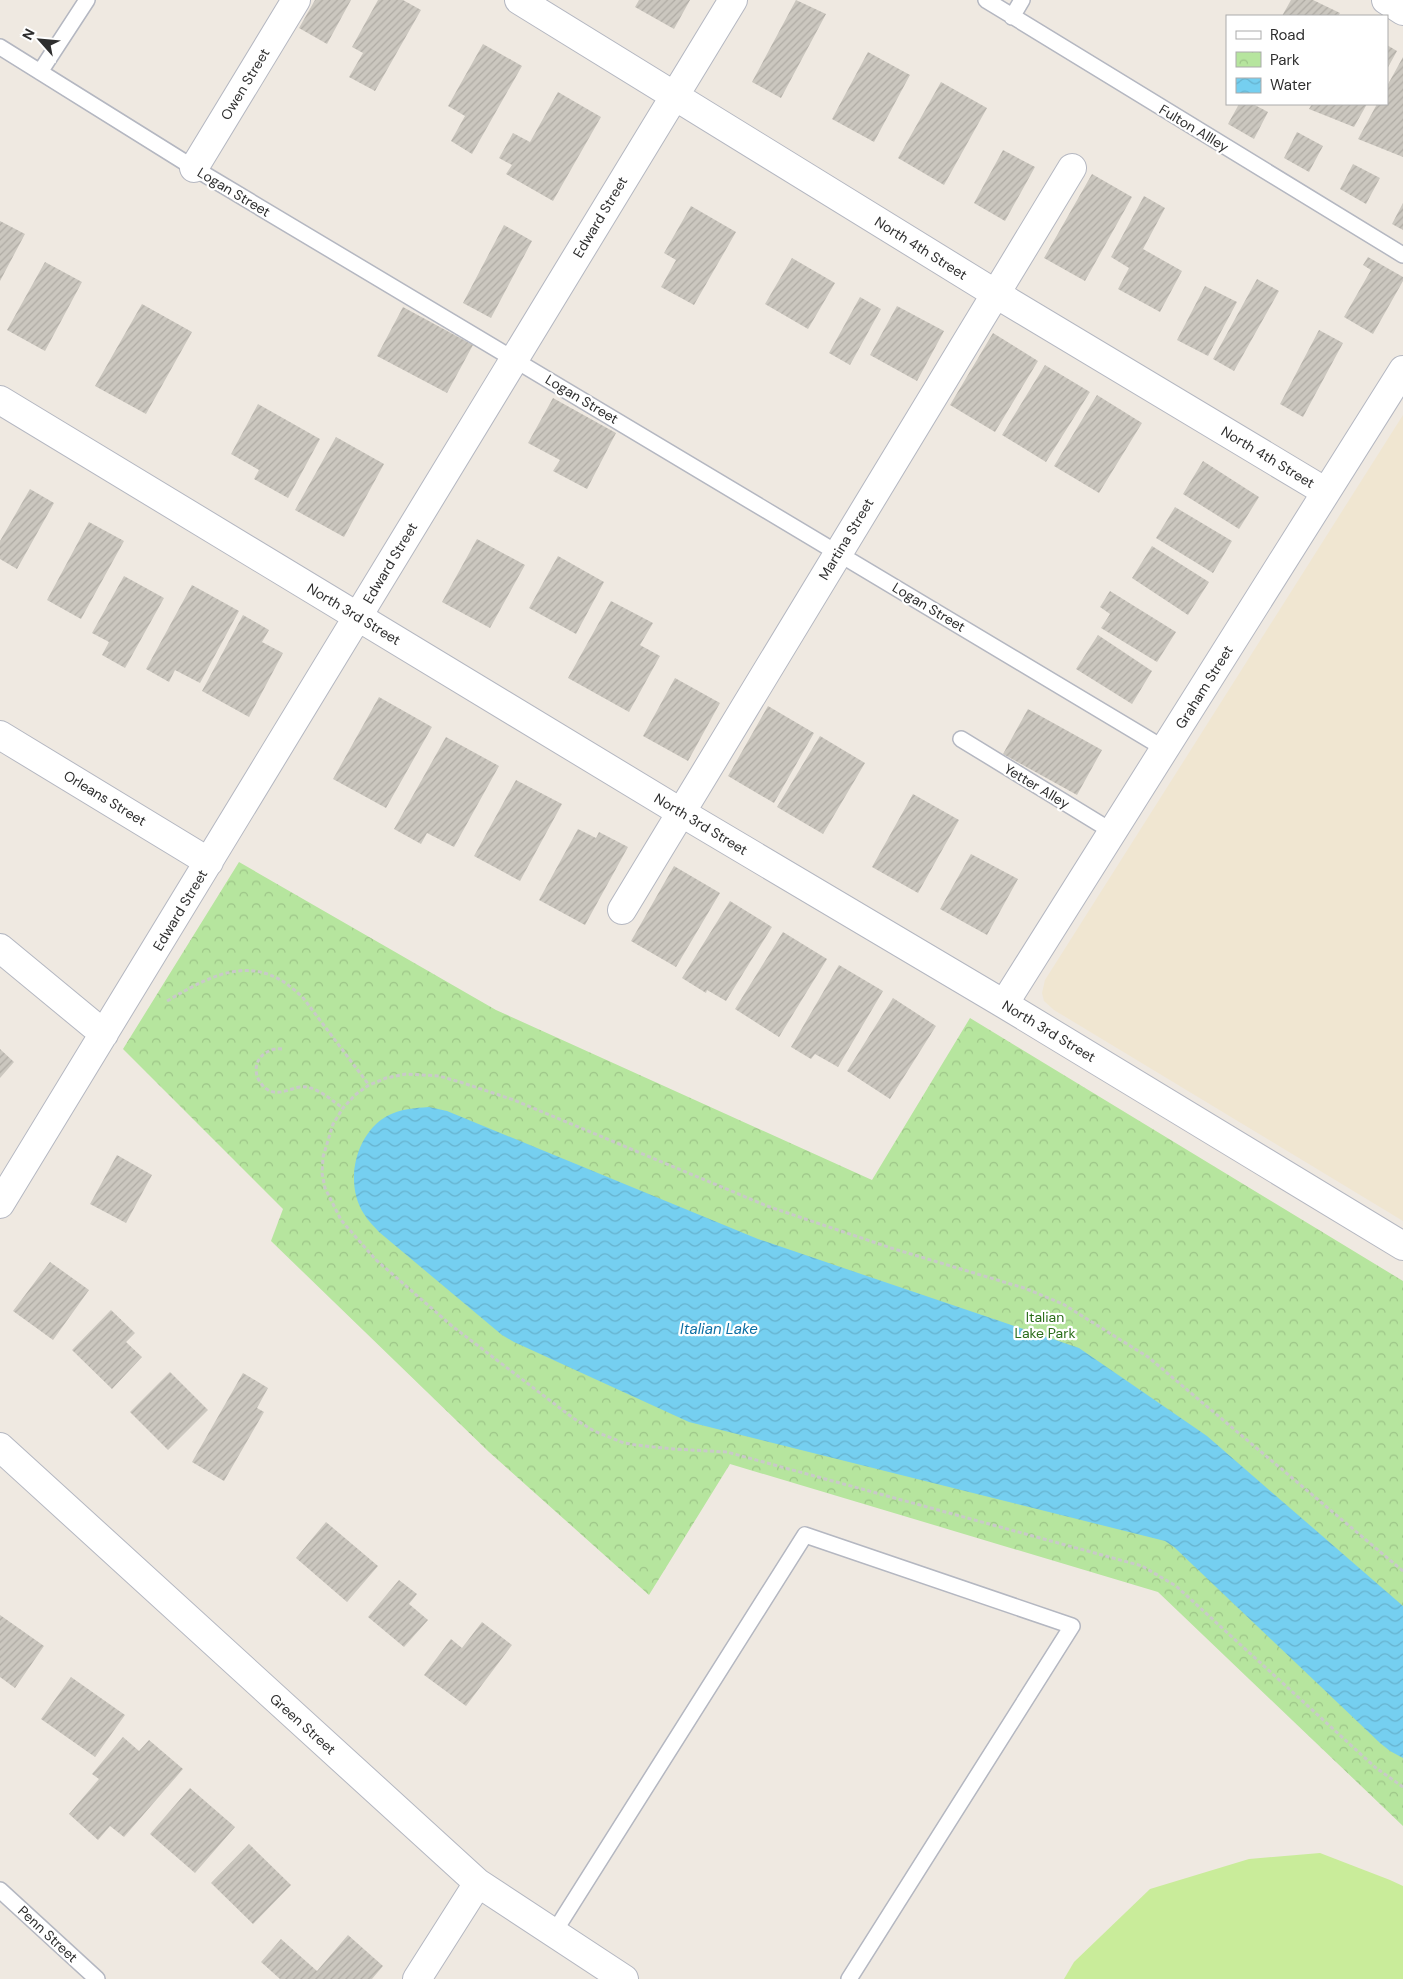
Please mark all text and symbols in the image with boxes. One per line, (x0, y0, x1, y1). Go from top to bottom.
north arrow (15, 15, 65, 65)
legend (1226, 15, 1388, 105)
text: N (18, 25, 39, 43)
text: Road (1270, 25, 1305, 45)
street label: Owen Street (217, 45, 273, 123)
text: Park (1270, 50, 1300, 70)
text: Water (1270, 75, 1312, 95)
street label: Fulton Allley (1156, 100, 1232, 156)
street label: Logan Street (194, 163, 274, 221)
street label: Edward Street (569, 173, 631, 261)
street label: North 4th Street (871, 212, 971, 284)
street label: Logan Street (542, 370, 622, 428)
street label: North 4th Street (1218, 422, 1318, 492)
street label: Martina Street (814, 495, 878, 583)
street label: Edward Street (359, 519, 421, 607)
street label: Logan Street (889, 578, 969, 636)
street label: North 3rd Street (304, 579, 404, 649)
street label: Graham Street (1171, 642, 1237, 732)
street label: Yetter Alley (1001, 759, 1073, 813)
street label: Orleans Street (60, 766, 150, 830)
street label: North 3rd Street (651, 789, 751, 859)
street label: Edward Street (149, 866, 211, 954)
street label: North 3rd Street (999, 996, 1099, 1066)
park label: Italian Lake Park (1015, 1308, 1075, 1342)
water label: Italian Lake (680, 1319, 758, 1339)
street label: Green Street (266, 1690, 340, 1758)
street label: Penn Street (14, 1902, 82, 1966)

